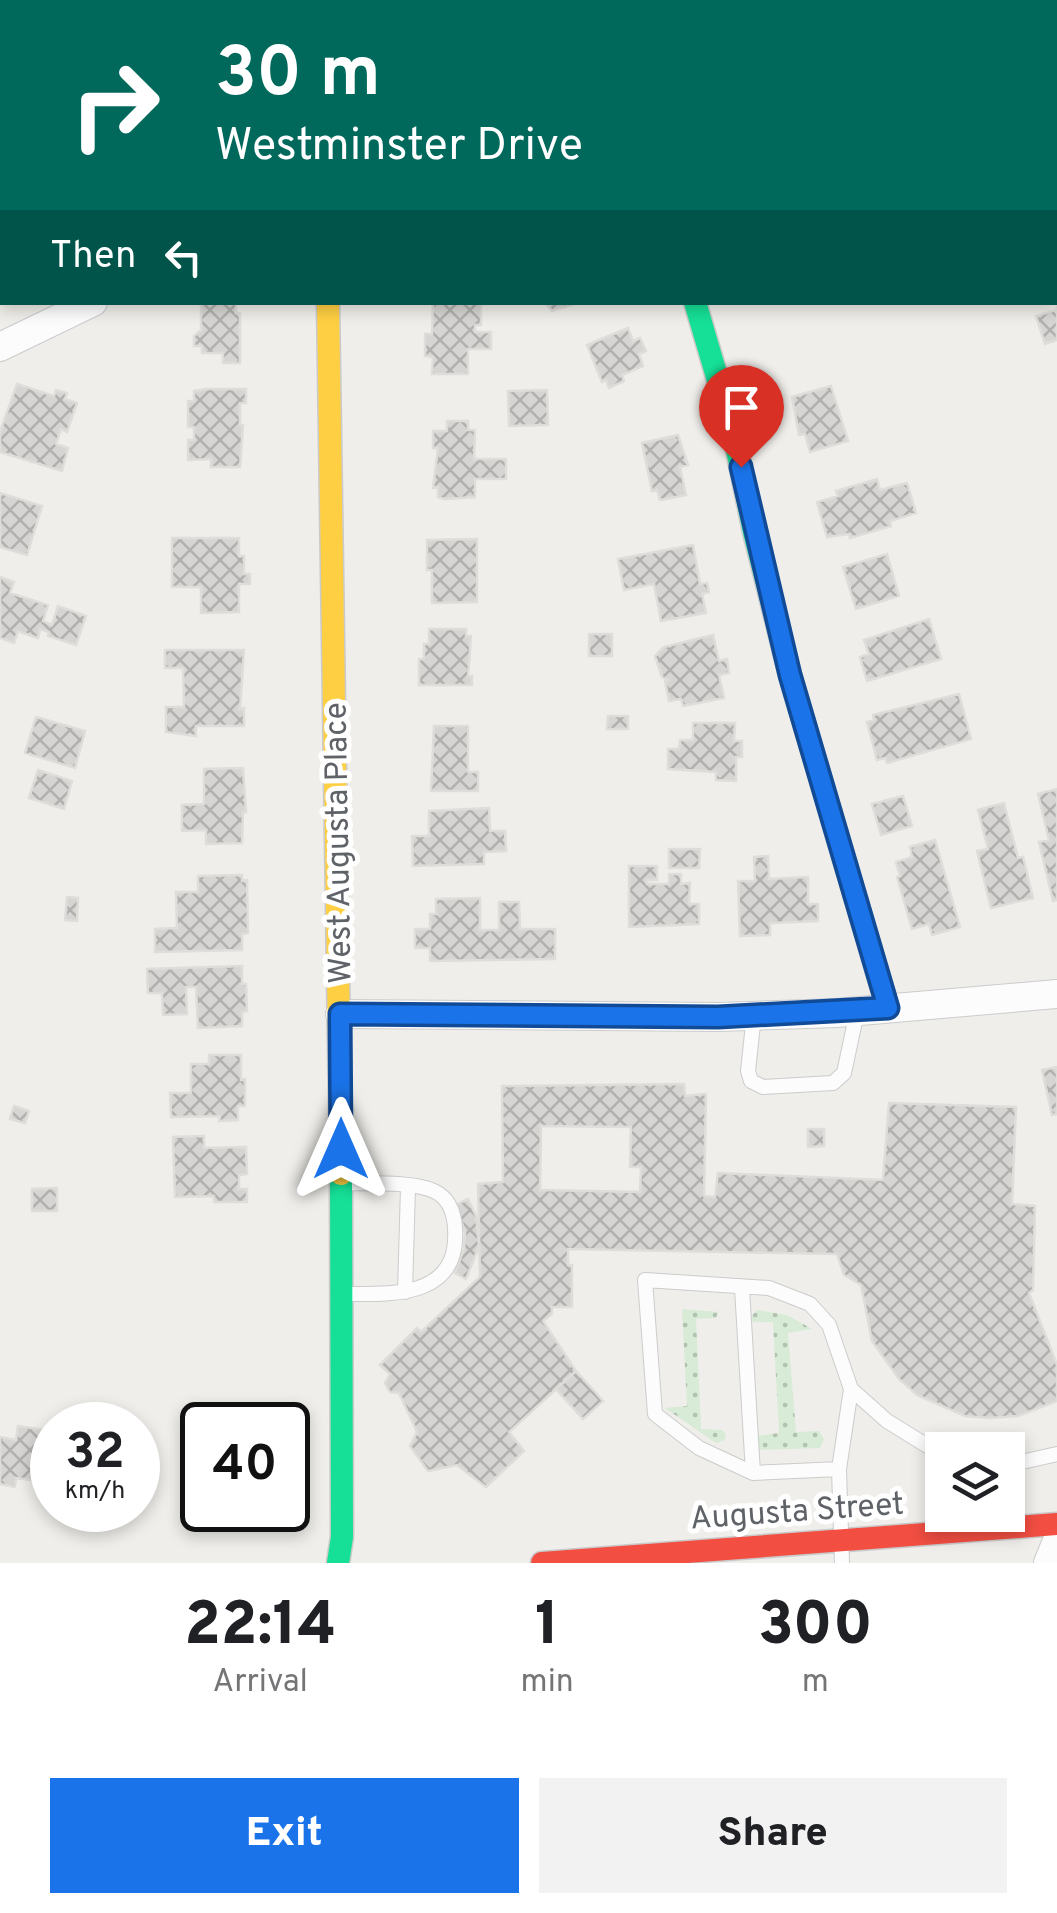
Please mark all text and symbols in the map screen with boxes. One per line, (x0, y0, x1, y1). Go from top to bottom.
text: 30 m (215, 32, 381, 121)
icon: right (50, 40, 180, 170)
text: Westminster Drive (215, 119, 583, 176)
icon: left (156, 230, 211, 285)
text: Then (50, 233, 136, 282)
pin (699, 365, 784, 468)
icon: arrive (714, 380, 769, 435)
street label: West Augusta Place (318, 702, 362, 984)
position arrow (289, 1097, 393, 1201)
speed limit sign: 40 (180, 1402, 310, 1532)
text: 32 (65, 1423, 125, 1486)
map controls (925, 1432, 1025, 1532)
button: layers (925, 1432, 1025, 1532)
text: km/h (65, 1476, 125, 1508)
street label: Augusta Street (689, 1486, 906, 1540)
text: 22:14 (184, 1590, 336, 1666)
text: 1 (535, 1590, 559, 1666)
text: 300 (758, 1590, 873, 1666)
text: Arrival (213, 1663, 308, 1703)
text: min (521, 1663, 574, 1703)
text: m (802, 1663, 829, 1703)
button: Exit (50, 1778, 519, 1893)
button: Share (539, 1778, 1007, 1893)

